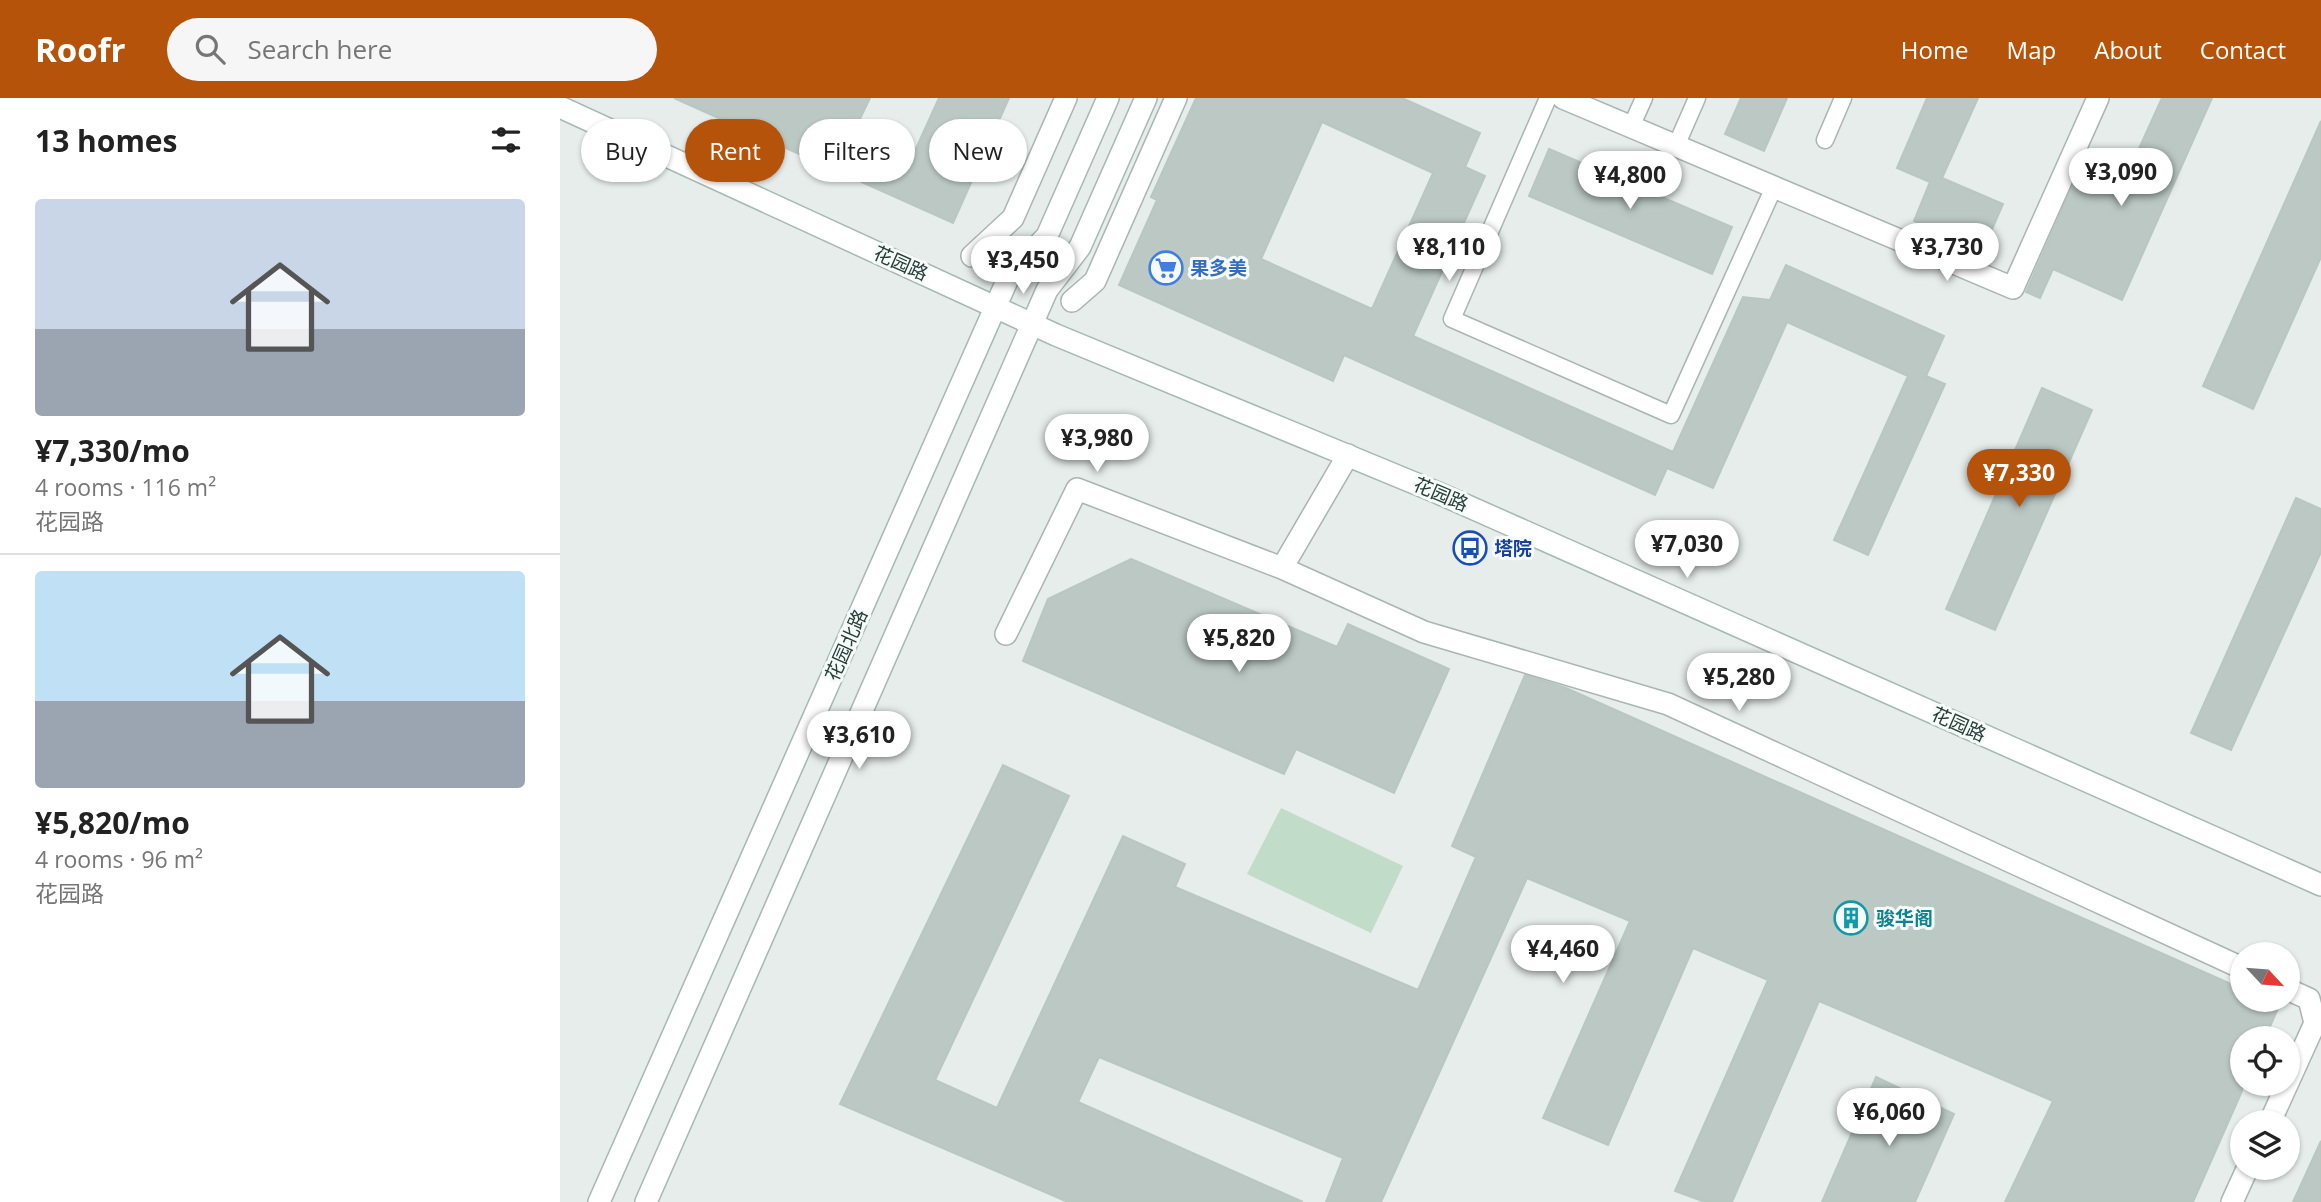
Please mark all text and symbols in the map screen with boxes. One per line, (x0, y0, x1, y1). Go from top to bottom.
search box (167, 18, 657, 81)
text: Roofr (35, 27, 125, 72)
icon: search (191, 30, 229, 68)
text: Search here (247, 31, 392, 67)
text: Home (1901, 33, 1969, 66)
text: Map (2007, 33, 2056, 66)
text: About (2094, 33, 2162, 66)
text: Contact (2200, 33, 2286, 66)
chip: Buy (581, 119, 671, 182)
chip: Rent (685, 119, 785, 182)
chip: Filters (799, 119, 915, 182)
chip: New (929, 119, 1027, 182)
text: 13 homes (35, 120, 178, 161)
icon: filters (487, 121, 525, 159)
pin: ¥3,090 (2064, 148, 2178, 208)
pin: ¥4,800 (1573, 152, 1687, 211)
text: ¥3,090 (2085, 155, 2157, 187)
text: ¥4,800 (1594, 158, 1666, 190)
pin: ¥8,110 (1392, 223, 1506, 283)
pin: ¥3,730 (1890, 223, 2004, 283)
text: ¥8,110 (1413, 230, 1485, 262)
text: ¥3,730 (1911, 230, 1983, 262)
pin: ¥3,450 (966, 236, 1080, 296)
street label: 花园路 (870, 240, 932, 286)
text: ¥3,450 (987, 243, 1059, 275)
icon: home (217, 244, 343, 370)
supermarket icon: 果多美 (1147, 249, 1185, 287)
place label: 果多美 (1190, 255, 1247, 281)
pin: ¥3,980 (1040, 414, 1154, 474)
text: ¥3,980 (1061, 421, 1133, 453)
text: ¥7,330/mo (35, 430, 190, 471)
pin: ¥7,330 (1962, 450, 2076, 509)
text: ¥7,330 (1983, 456, 2055, 488)
text: 4 rooms · 116 m² (35, 471, 216, 503)
street label: 花园路 (1410, 471, 1472, 517)
text: 花园路 (35, 505, 104, 537)
pin: ¥7,030 (1630, 520, 1744, 580)
text: ¥7,030 (1651, 527, 1723, 559)
bus stop icon: 塔院 (1451, 529, 1489, 567)
place label: 塔院 (1494, 535, 1532, 561)
street label: 花园北路 (819, 605, 873, 685)
pin: ¥5,820 (1182, 614, 1296, 674)
icon: home (217, 616, 343, 742)
text: ¥5,820 (1203, 621, 1275, 653)
pin: ¥5,280 (1682, 654, 1796, 713)
text: ¥5,280 (1703, 660, 1775, 692)
street label: 花园路 (1928, 701, 1990, 747)
pin: ¥3,610 (802, 712, 916, 771)
text: ¥3,610 (823, 718, 895, 750)
text: ¥5,820/mo (35, 802, 190, 843)
text: 4 rooms · 96 m² (35, 843, 203, 875)
text: 花园路 (35, 877, 104, 909)
building icon: 骏华阁 (1832, 899, 1870, 937)
place label: 骏华阁 (1876, 905, 1933, 931)
pin: ¥4,460 (1506, 926, 1620, 985)
text: ¥4,460 (1527, 932, 1599, 964)
north arrow (2230, 942, 2300, 1012)
map controls (2230, 942, 2300, 1180)
button: locate (2230, 1026, 2300, 1096)
pin: ¥6,060 (1832, 1088, 1946, 1148)
text: ¥6,060 (1853, 1095, 1925, 1127)
button: layers (2230, 1110, 2300, 1180)

